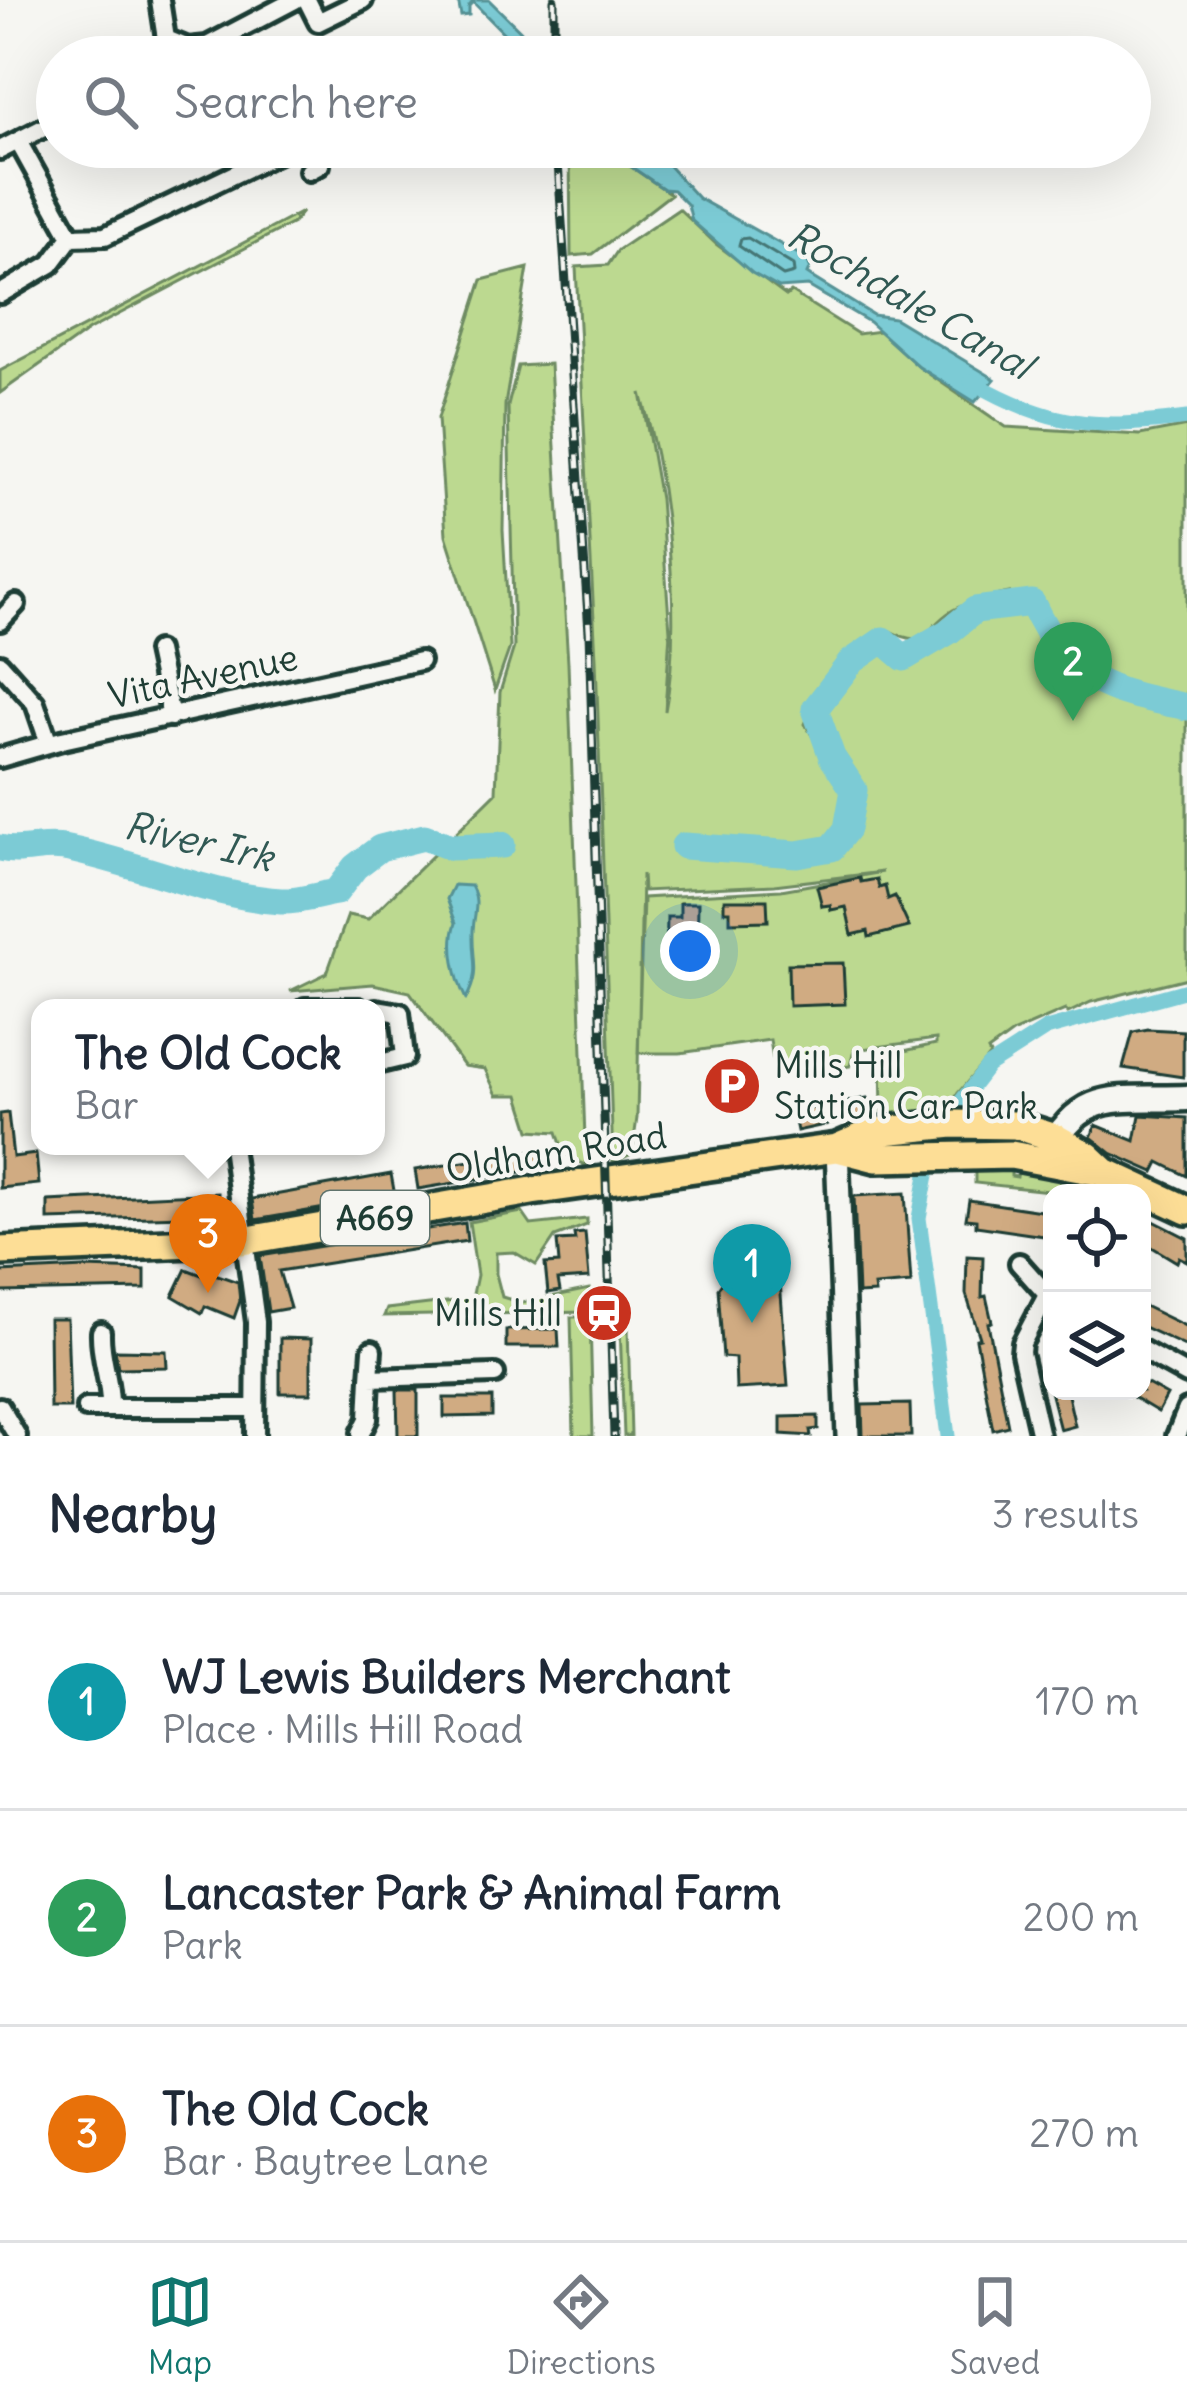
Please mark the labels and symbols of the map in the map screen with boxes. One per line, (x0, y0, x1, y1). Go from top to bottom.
water label: Rochdale Canal (779, 211, 1045, 393)
pin: 2 (1034, 622, 1112, 721)
street label: Vita Avenue (104, 634, 302, 719)
water label: River Irk (120, 801, 281, 883)
your location (660, 921, 720, 981)
place label: Mills Hill Station Car Park (774, 1043, 1038, 1129)
parking icon: Mills Hill Station Car Park (701, 1055, 763, 1117)
street label: Oldham Road (442, 1113, 670, 1192)
road number: A669 (321, 1191, 429, 1245)
pin: 3 (169, 1194, 247, 1293)
pin: 1 (713, 1224, 791, 1323)
station icon: Mills Hill (573, 1282, 635, 1344)
place label: Mills Hill (434, 1291, 562, 1336)

